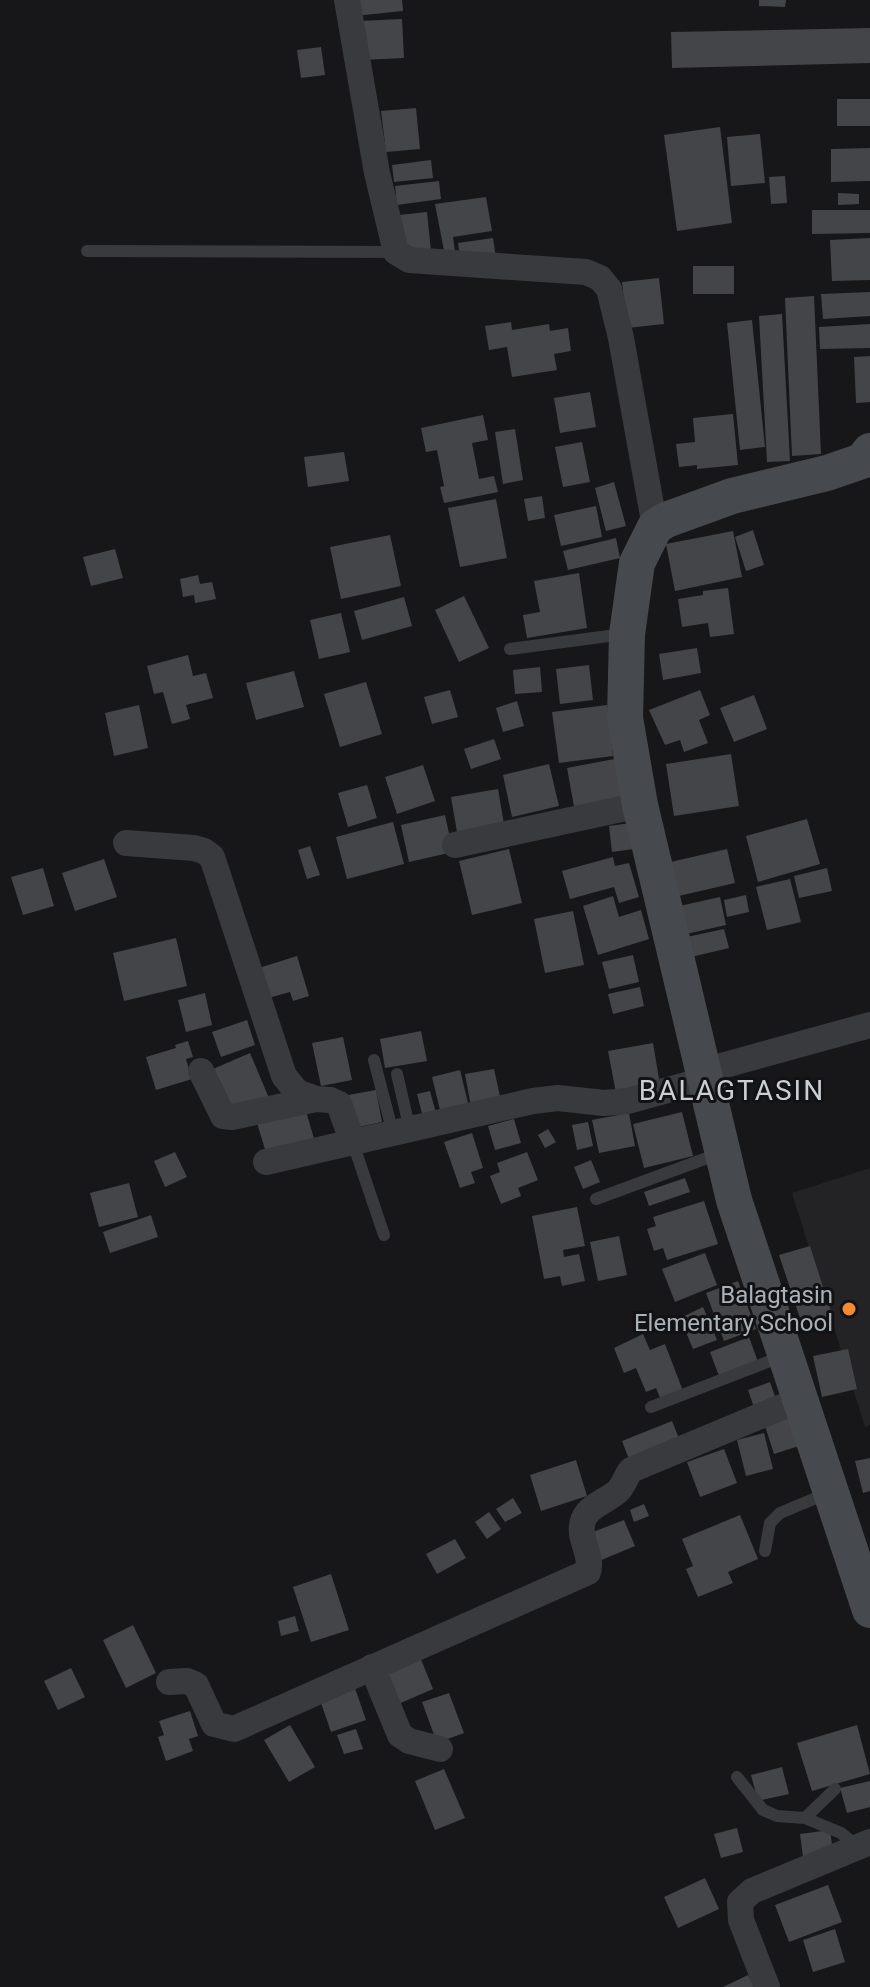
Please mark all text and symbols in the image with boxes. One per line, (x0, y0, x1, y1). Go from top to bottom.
district label: BALAGTASIN (639, 1074, 825, 1107)
place label: Balagtasin Elementary School (634, 1281, 833, 1337)
marker: Balagtasin Elementary School (840, 1300, 858, 1318)

